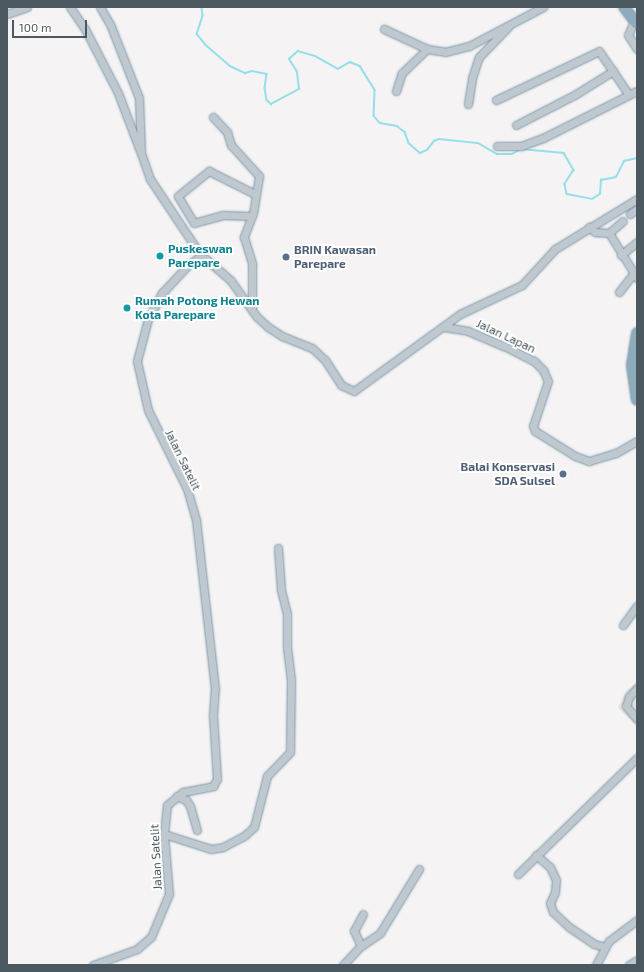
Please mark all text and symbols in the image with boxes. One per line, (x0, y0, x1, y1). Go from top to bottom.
scale bar (14, 12, 89, 38)
text: 100 m (19, 20, 51, 34)
place label: Puskeswan Parepare (168, 242, 233, 270)
place label: BRIN Kawasan Parepare (294, 243, 376, 271)
marker: Puskeswan Parepare (155, 251, 165, 261)
marker: BRIN Kawasan Parepare (281, 252, 291, 262)
place label: Rumah Potong Hewan Kota Parepare (135, 294, 260, 322)
marker: Rumah Potong Hewan Kota Parepare (122, 303, 132, 313)
street label: Jalan Lapan (474, 316, 538, 356)
street label: Jalan Satelit (162, 427, 204, 493)
place label: Balai Konservasi SDA Sulsel (461, 460, 555, 488)
marker: Balai Konservasi SDA Sulsel (558, 469, 568, 479)
street label: Jalan Satelit (147, 824, 165, 890)

